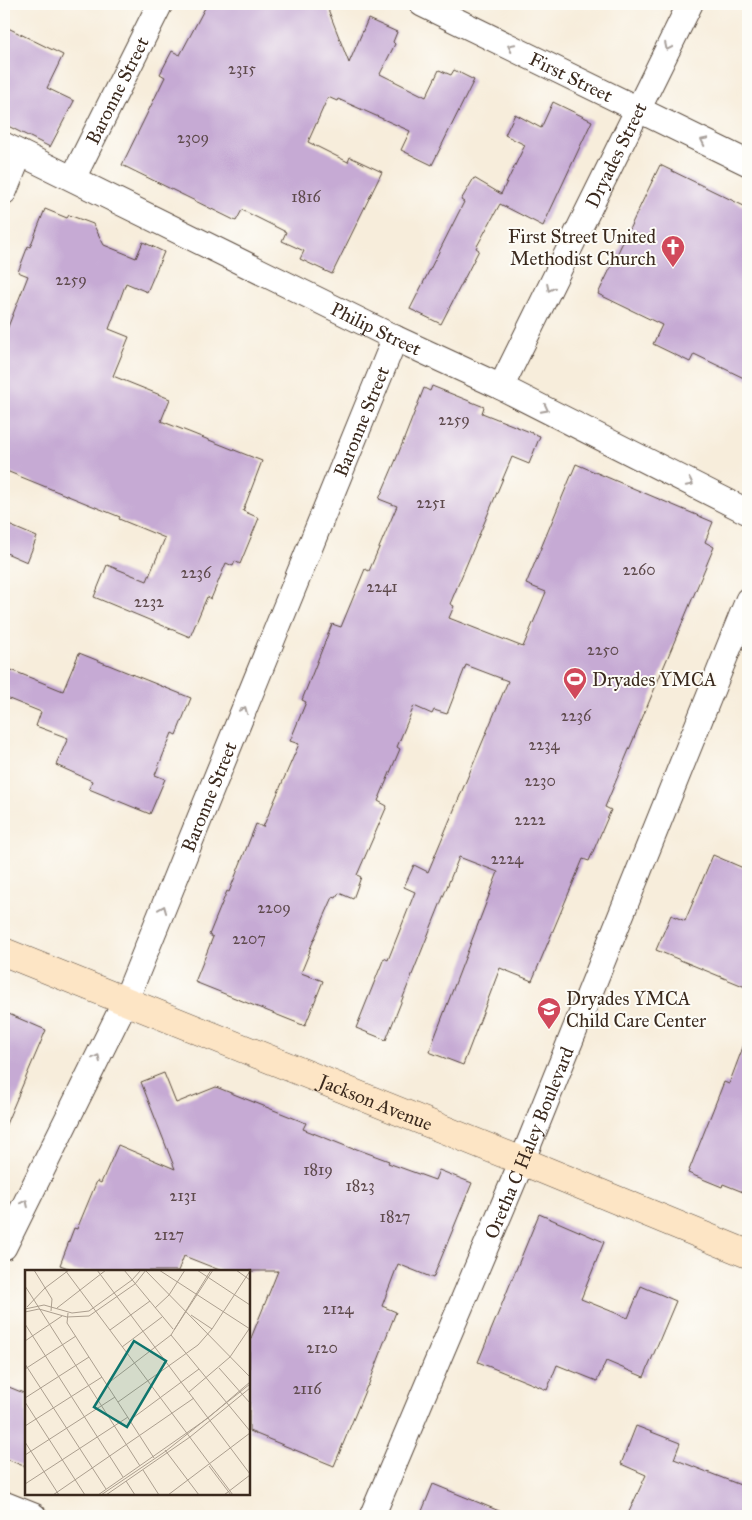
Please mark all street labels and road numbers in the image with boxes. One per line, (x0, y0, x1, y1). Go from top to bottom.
street label: Baronne Street (80, 33, 153, 148)
street label: First Street (526, 47, 617, 107)
street label: Dryades Street (580, 98, 651, 211)
street label: Philip Street (327, 297, 425, 360)
street label: Baronne Street (328, 363, 394, 480)
street label: Baronne Street (176, 738, 241, 855)
street label: Oretha C Haley Boulevard (479, 1043, 579, 1242)
street label: Jackson Avenue (314, 1068, 436, 1135)

